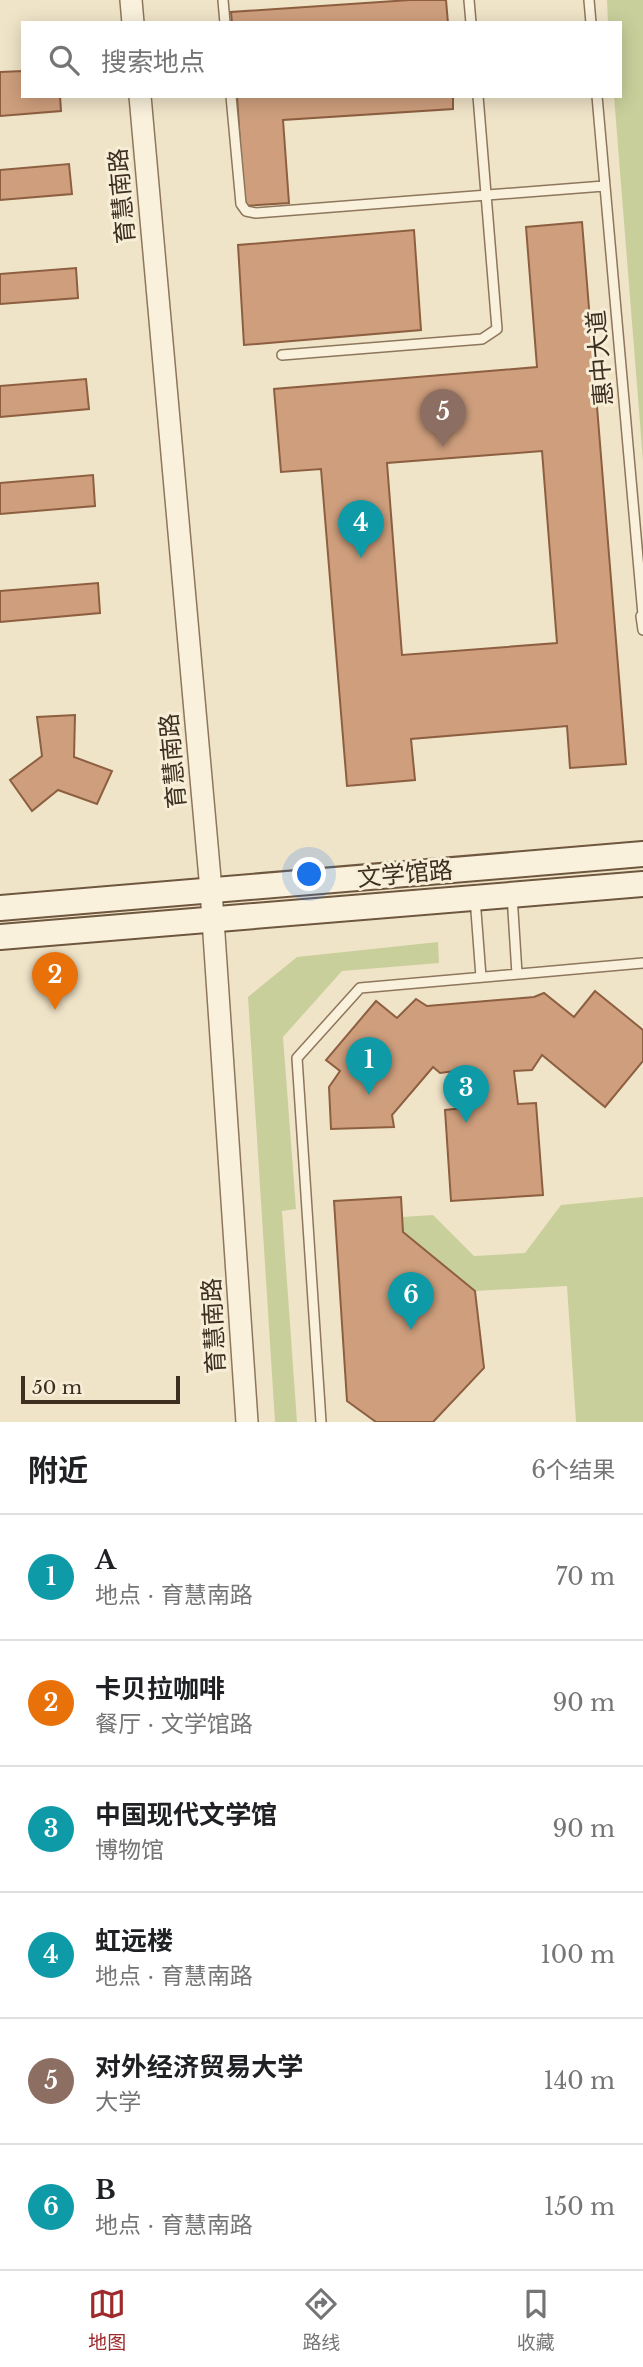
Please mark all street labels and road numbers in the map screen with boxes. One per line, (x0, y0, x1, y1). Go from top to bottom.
street label: 育慧南路 (103, 147, 140, 245)
street label: 惠中大道 (581, 309, 618, 407)
street label: 育慧南路 (154, 712, 191, 810)
street label: 文学馆路 (356, 855, 454, 892)
street label: 育慧南路 (197, 1277, 230, 1375)

